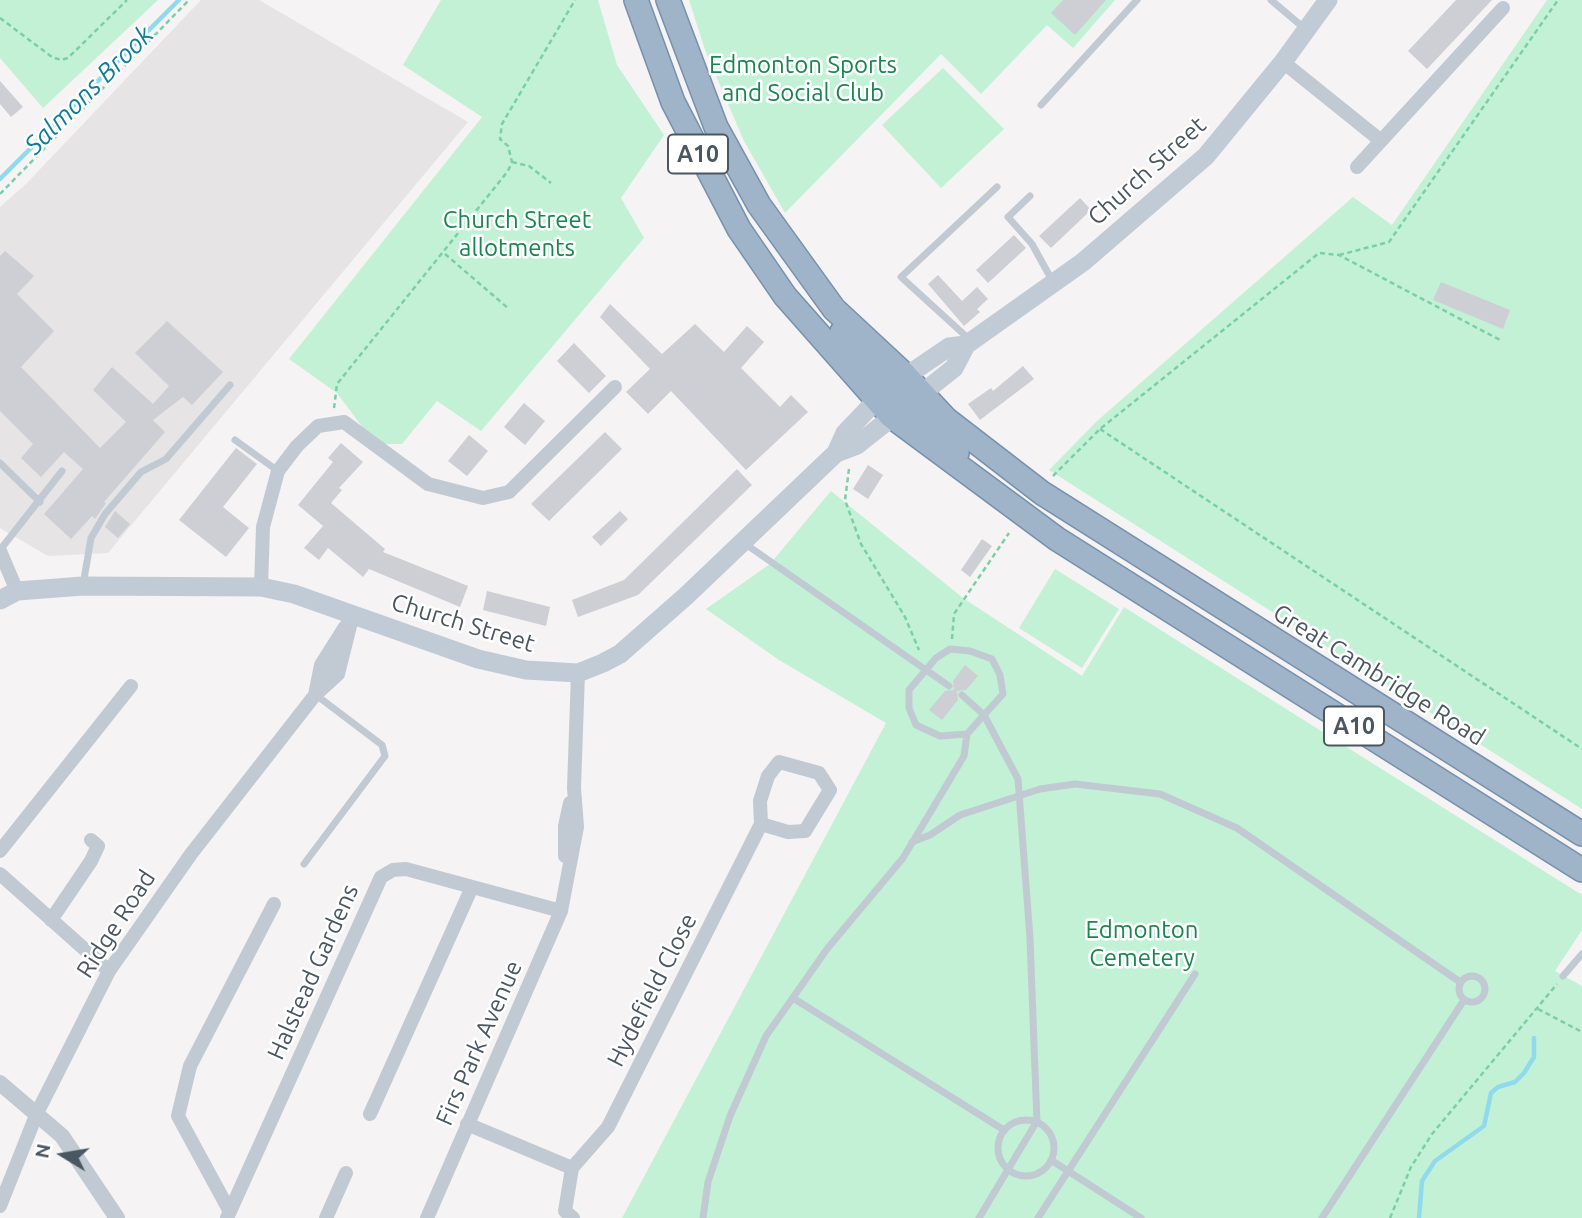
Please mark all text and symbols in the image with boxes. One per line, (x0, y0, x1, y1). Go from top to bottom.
water label: Salmons Brook (18, 19, 160, 161)
park label: Edmonton Sports and Social Club (709, 51, 897, 107)
street label: Church Street (1082, 111, 1212, 231)
road number: A10 (668, 134, 728, 174)
park label: Church Street allotments (443, 206, 591, 262)
street label: Church Street (388, 588, 538, 658)
street label: Great Cambridge Road (1268, 598, 1490, 752)
road number: A10 (1324, 706, 1384, 746)
street label: Ridge Road (71, 865, 161, 983)
street label: Halstead Gardens (261, 880, 365, 1064)
street label: Hydefield Close (601, 908, 703, 1072)
park label: Edmonton Cemetery (1086, 916, 1198, 972)
street label: Firs Park Avenue (430, 956, 528, 1130)
north arrow (28, 1120, 98, 1190)
text: N (30, 1142, 55, 1160)

